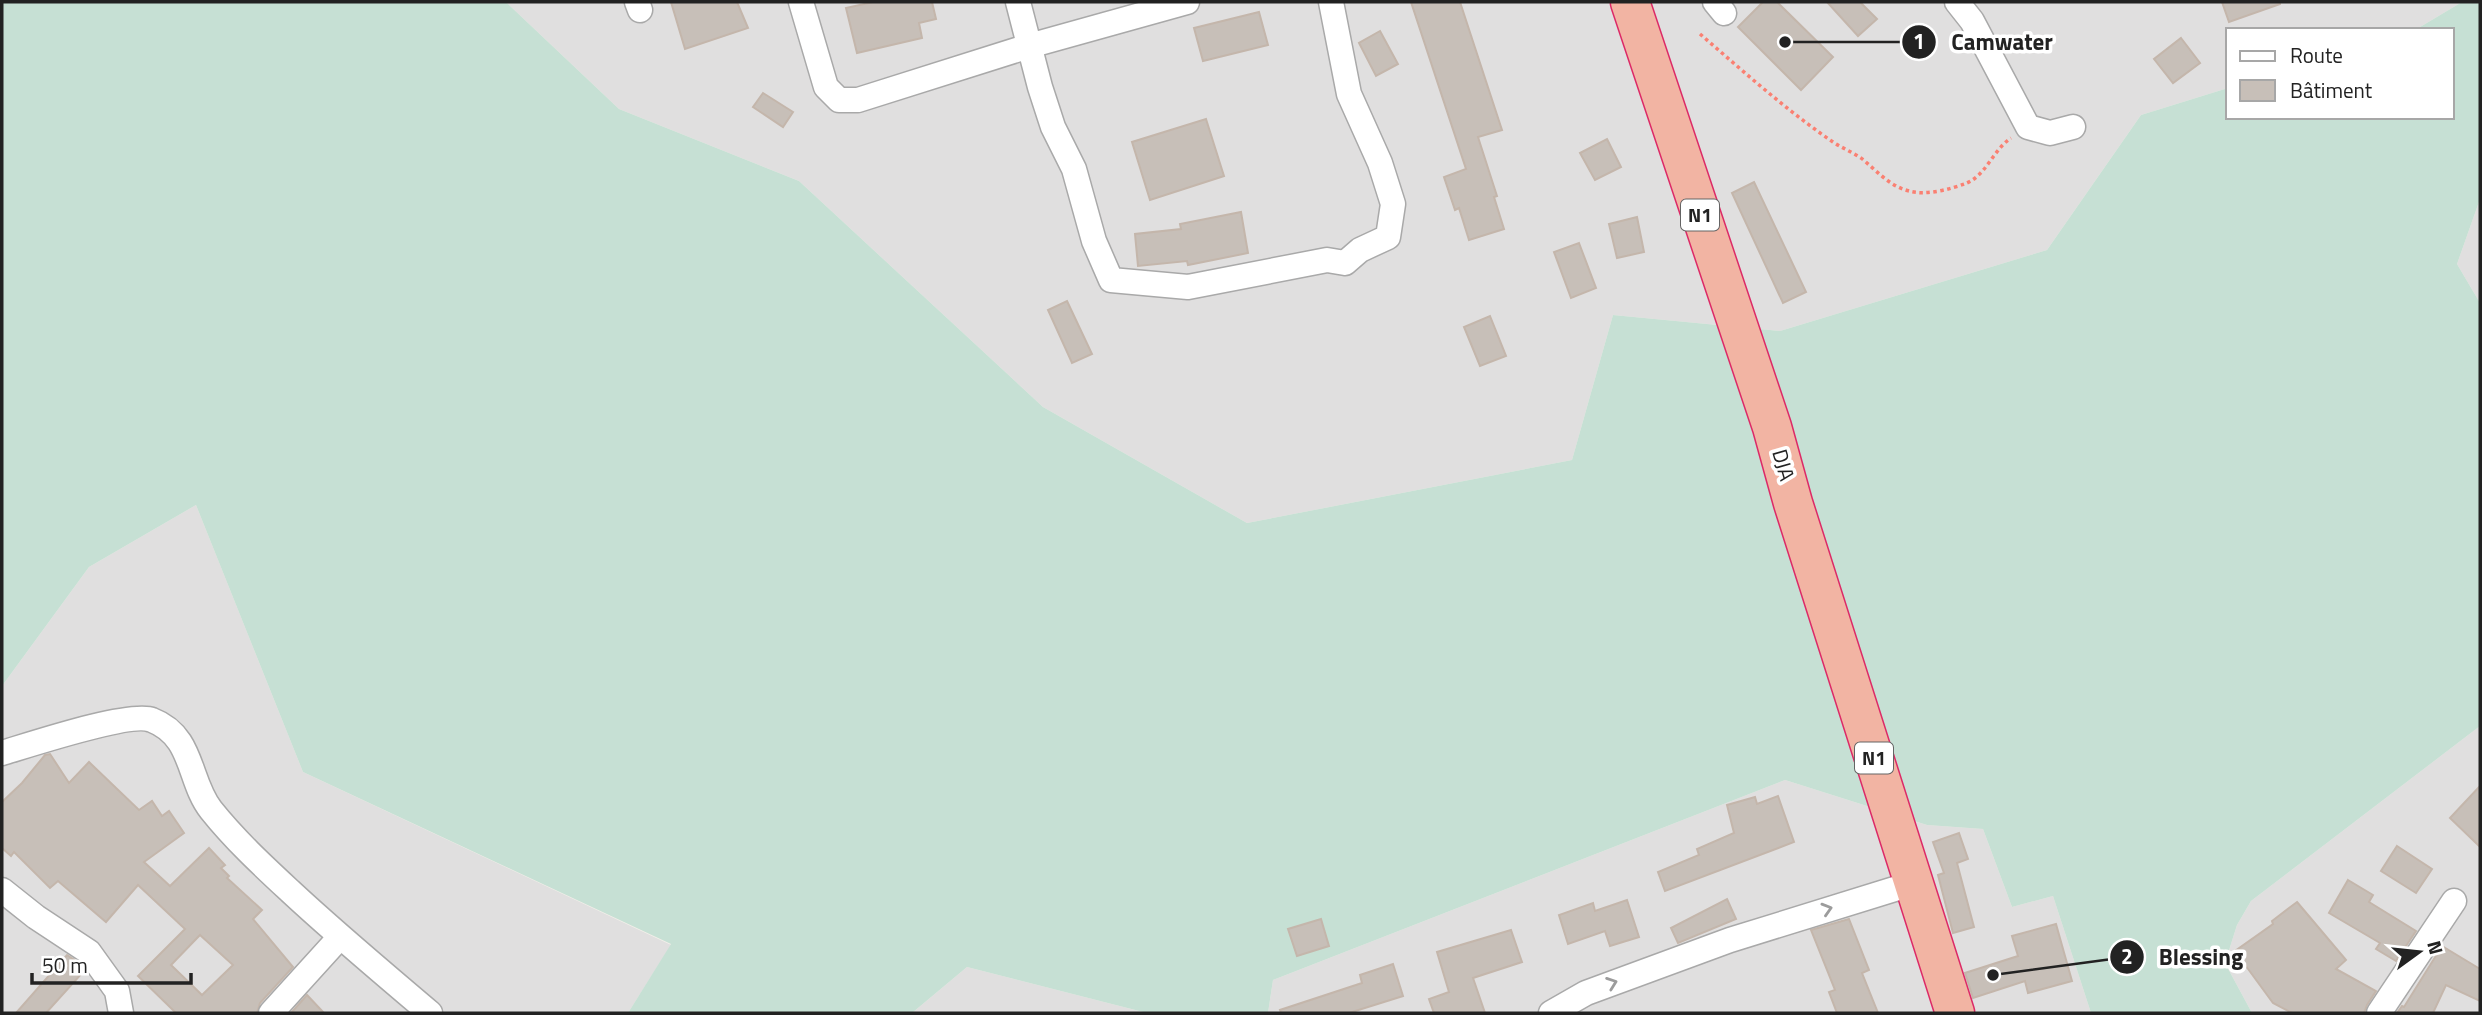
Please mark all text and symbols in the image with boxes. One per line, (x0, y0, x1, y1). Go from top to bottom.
callout: Camwater (1902, 20, 2066, 64)
text: Camwater (1951, 24, 2053, 59)
text: 1 (1913, 25, 1925, 57)
legend (2226, 28, 2454, 119)
text: Route (2290, 39, 2343, 71)
text: Bâtiment (2290, 74, 2373, 106)
road number: N1 (1681, 200, 1719, 230)
street label: DJA (1764, 445, 1804, 485)
road number: N1 (1855, 743, 1893, 774)
one-way arrow (1821, 903, 1833, 918)
north arrow (2384, 917, 2454, 987)
callout: Blessing (2109, 935, 2257, 979)
text: N (2420, 937, 2452, 958)
text: Blessing (2159, 939, 2243, 974)
text: 2 (2121, 940, 2133, 972)
scale bar (32, 942, 191, 986)
text: 50 m (42, 949, 88, 981)
one-way arrow (1606, 977, 1618, 991)

